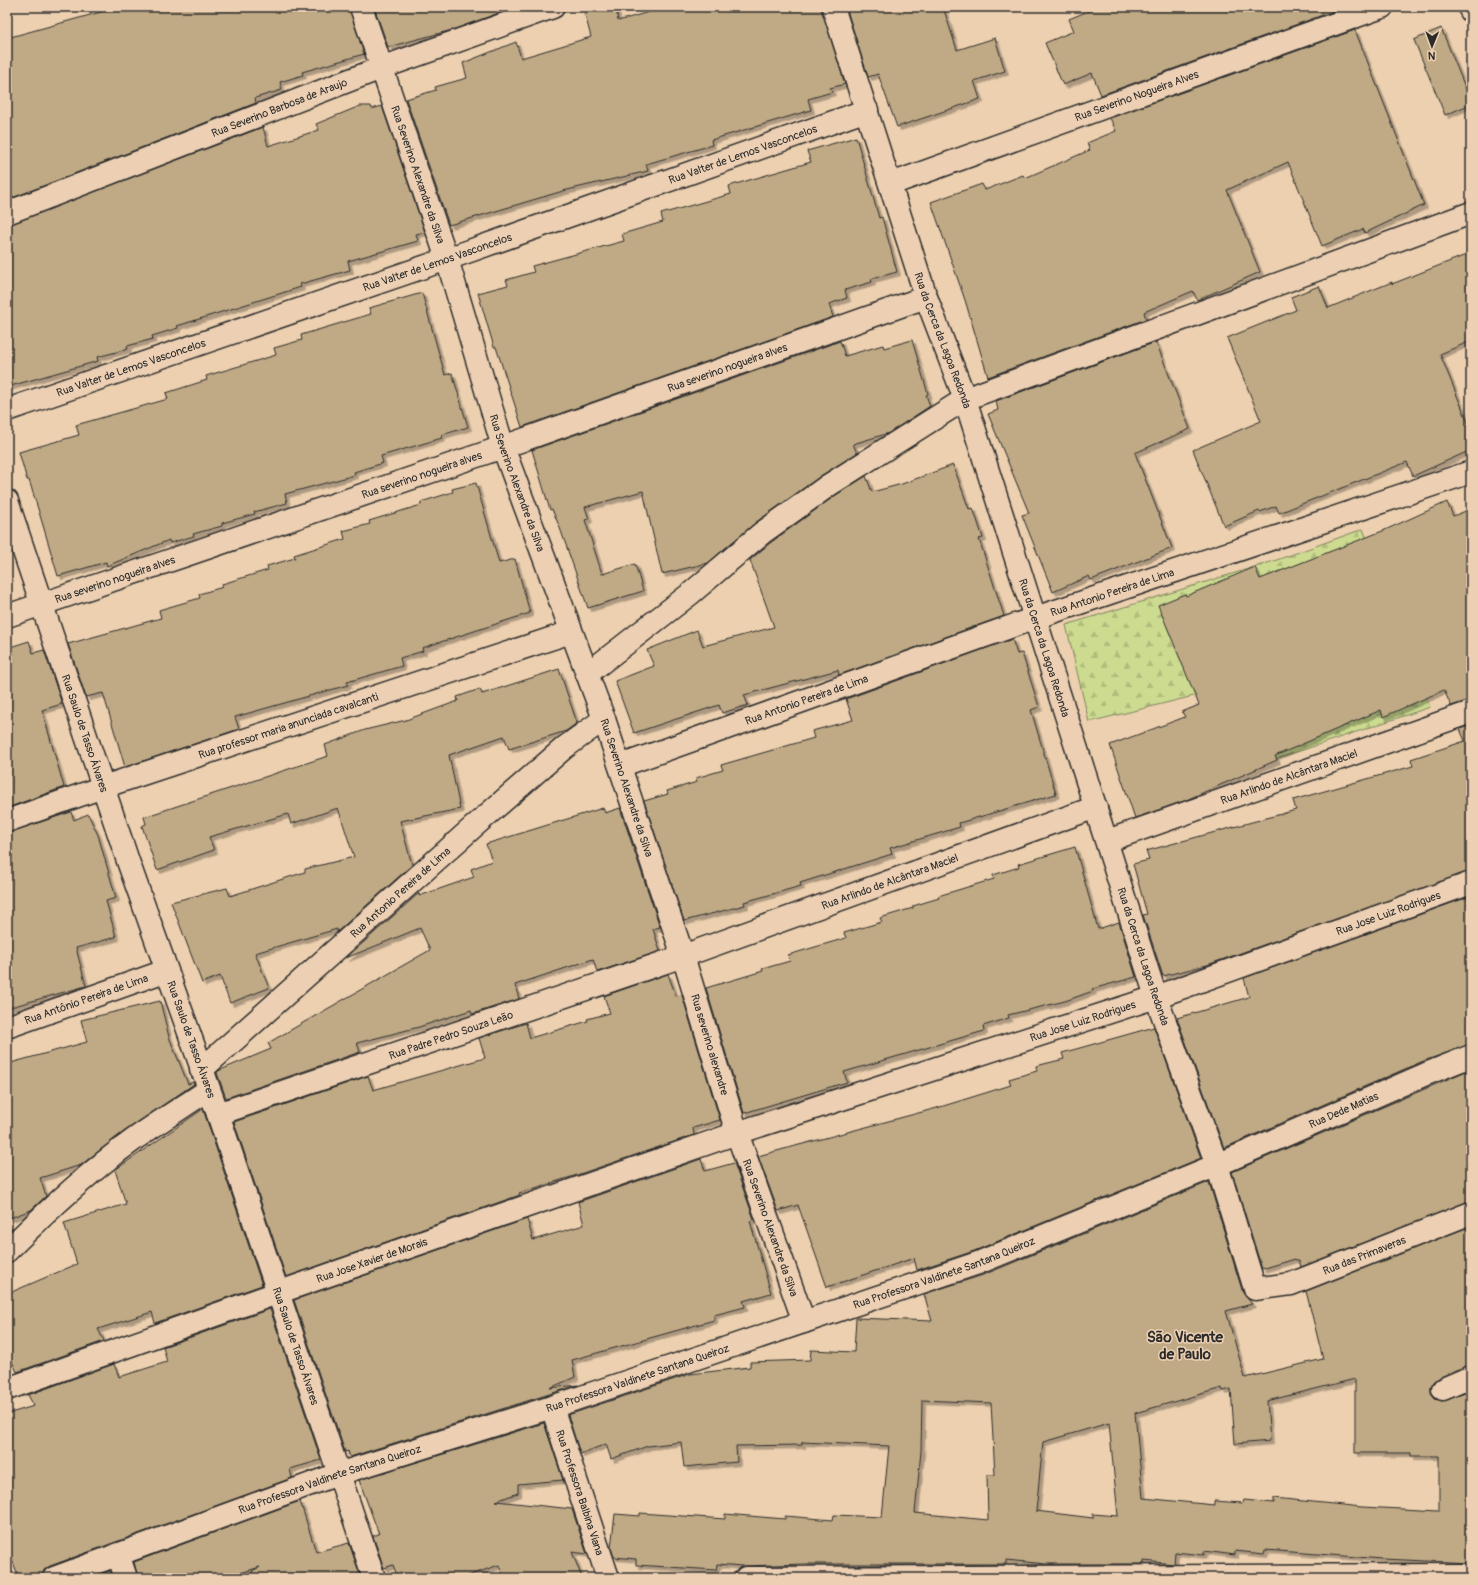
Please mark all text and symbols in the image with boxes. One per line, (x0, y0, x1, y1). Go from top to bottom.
north arrow (1412, 26, 1452, 66)
text: N (1427, 49, 1436, 62)
street label: Rua Severino Nogueira Alves (1073, 67, 1200, 124)
street label: Rua Severino Barbosa de Araujo (209, 75, 349, 140)
street label: Rua Severino Alexandre da Silva (389, 104, 448, 245)
street label: Rua Valter de Lemos Vasconcelos (667, 122, 819, 186)
street label: Rua Valter de Lemos Vasconcelos (361, 230, 513, 294)
street label: Rua da Cerca da Lagoa Redonda (912, 270, 974, 410)
street label: Rua Valter de Lemos Vasconcelos (55, 336, 207, 399)
street label: Rua severino nogueira alves (666, 340, 789, 395)
street label: Rua Severino Alexandre da Silva (487, 413, 548, 553)
street label: Rua severino nogueira alves (360, 448, 483, 501)
street label: Rua severino nogueira alves (53, 553, 177, 606)
street label: Rua Antonio Pereira de Lima (1049, 565, 1176, 619)
street label: Rua da Cerca da Lagoa Redonda (1016, 577, 1073, 719)
street label: Rua Antonio Pereira de Lima (743, 672, 870, 727)
street label: Rua Saulo de Tasso Álvares (59, 673, 111, 794)
street label: Rua professor maria anunciada cavalcanti (197, 690, 380, 761)
street label: Rua Severino Alexandre da Silva (598, 717, 656, 859)
street label: Rua Arlindo de Alcântara Maciel (1219, 746, 1359, 807)
street label: Rua Antonio Pereira de Lima (347, 844, 453, 940)
street label: Rua Arlindo de Alcântara Maciel (820, 851, 960, 912)
street label: Rua da Cerca da Lagoa Redonda (1115, 886, 1172, 1027)
street label: Rua Jose Luiz Rodrigues (1334, 888, 1442, 938)
street label: Rua Antônio Pereira de Lima (23, 971, 150, 1027)
street label: Rua Saulo de Tasso Álvares (165, 979, 218, 1100)
street label: Rua severino alexandre (688, 992, 732, 1097)
street label: Rua Jose Luiz Rodrigues (1028, 998, 1137, 1044)
street label: Rua Padre Pedro Souza Leão (387, 1008, 515, 1062)
street label: Rua Dede Matias (1307, 1089, 1380, 1131)
street label: Rua Severino Alexandre da Silva (740, 1157, 801, 1298)
street label: Rua das Primaveras (1321, 1233, 1408, 1277)
street label: Rua Professora Valdinete Santana Queiroz (851, 1234, 1037, 1311)
street label: Rua Jose Xavier de Morais (315, 1235, 429, 1285)
street label: Rua Saulo de Tasso Álvares (270, 1285, 322, 1407)
district label: São Vicente de Paulo (1147, 1328, 1224, 1364)
street label: Rua Professora Valdinete Santana Queiroz (544, 1341, 731, 1415)
street label: Rua Professora Balbina Viana (553, 1428, 607, 1557)
street label: Rua Professora Valdinete Santana Queiroz (237, 1442, 423, 1516)

